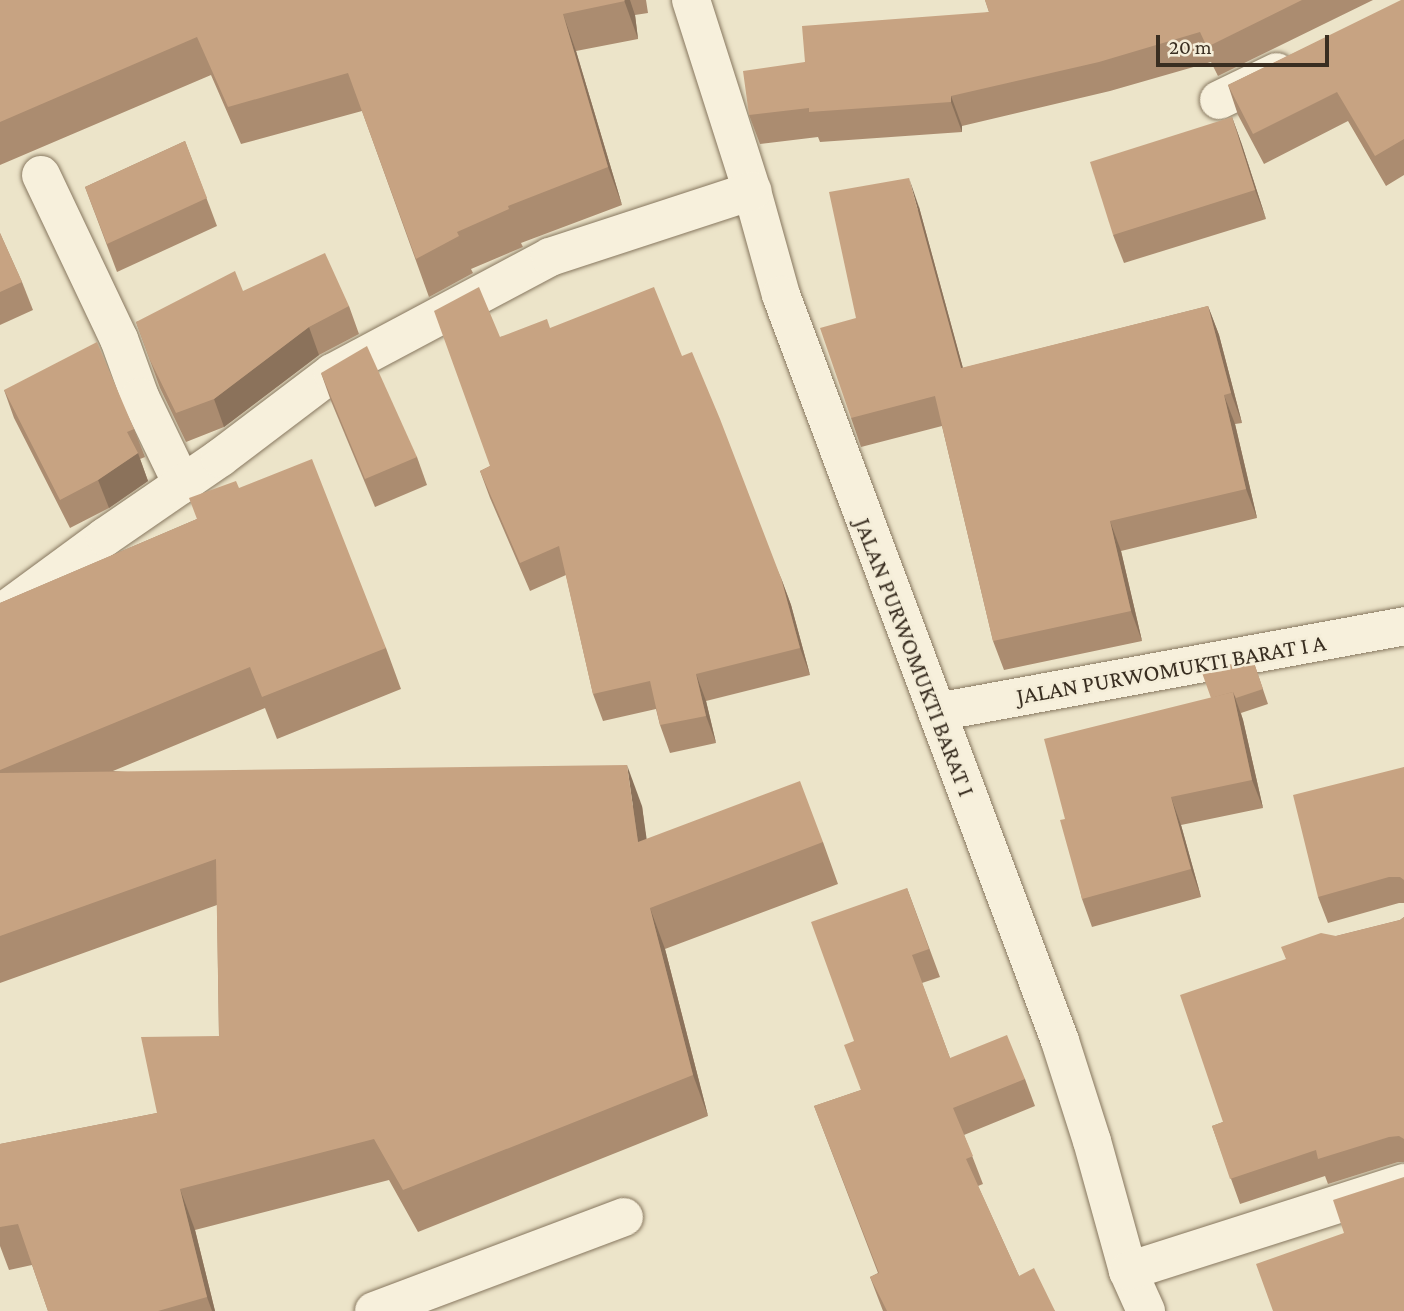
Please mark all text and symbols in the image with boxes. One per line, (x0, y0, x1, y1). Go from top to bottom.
scale bar (1159, 21, 1332, 65)
text: 20 m (1169, 35, 1212, 59)
street label: JALAN PURWOMUKTI BARAT I (849, 514, 981, 800)
street label: JALAN PURWOMUKTI BARAT I A (1014, 628, 1328, 710)

